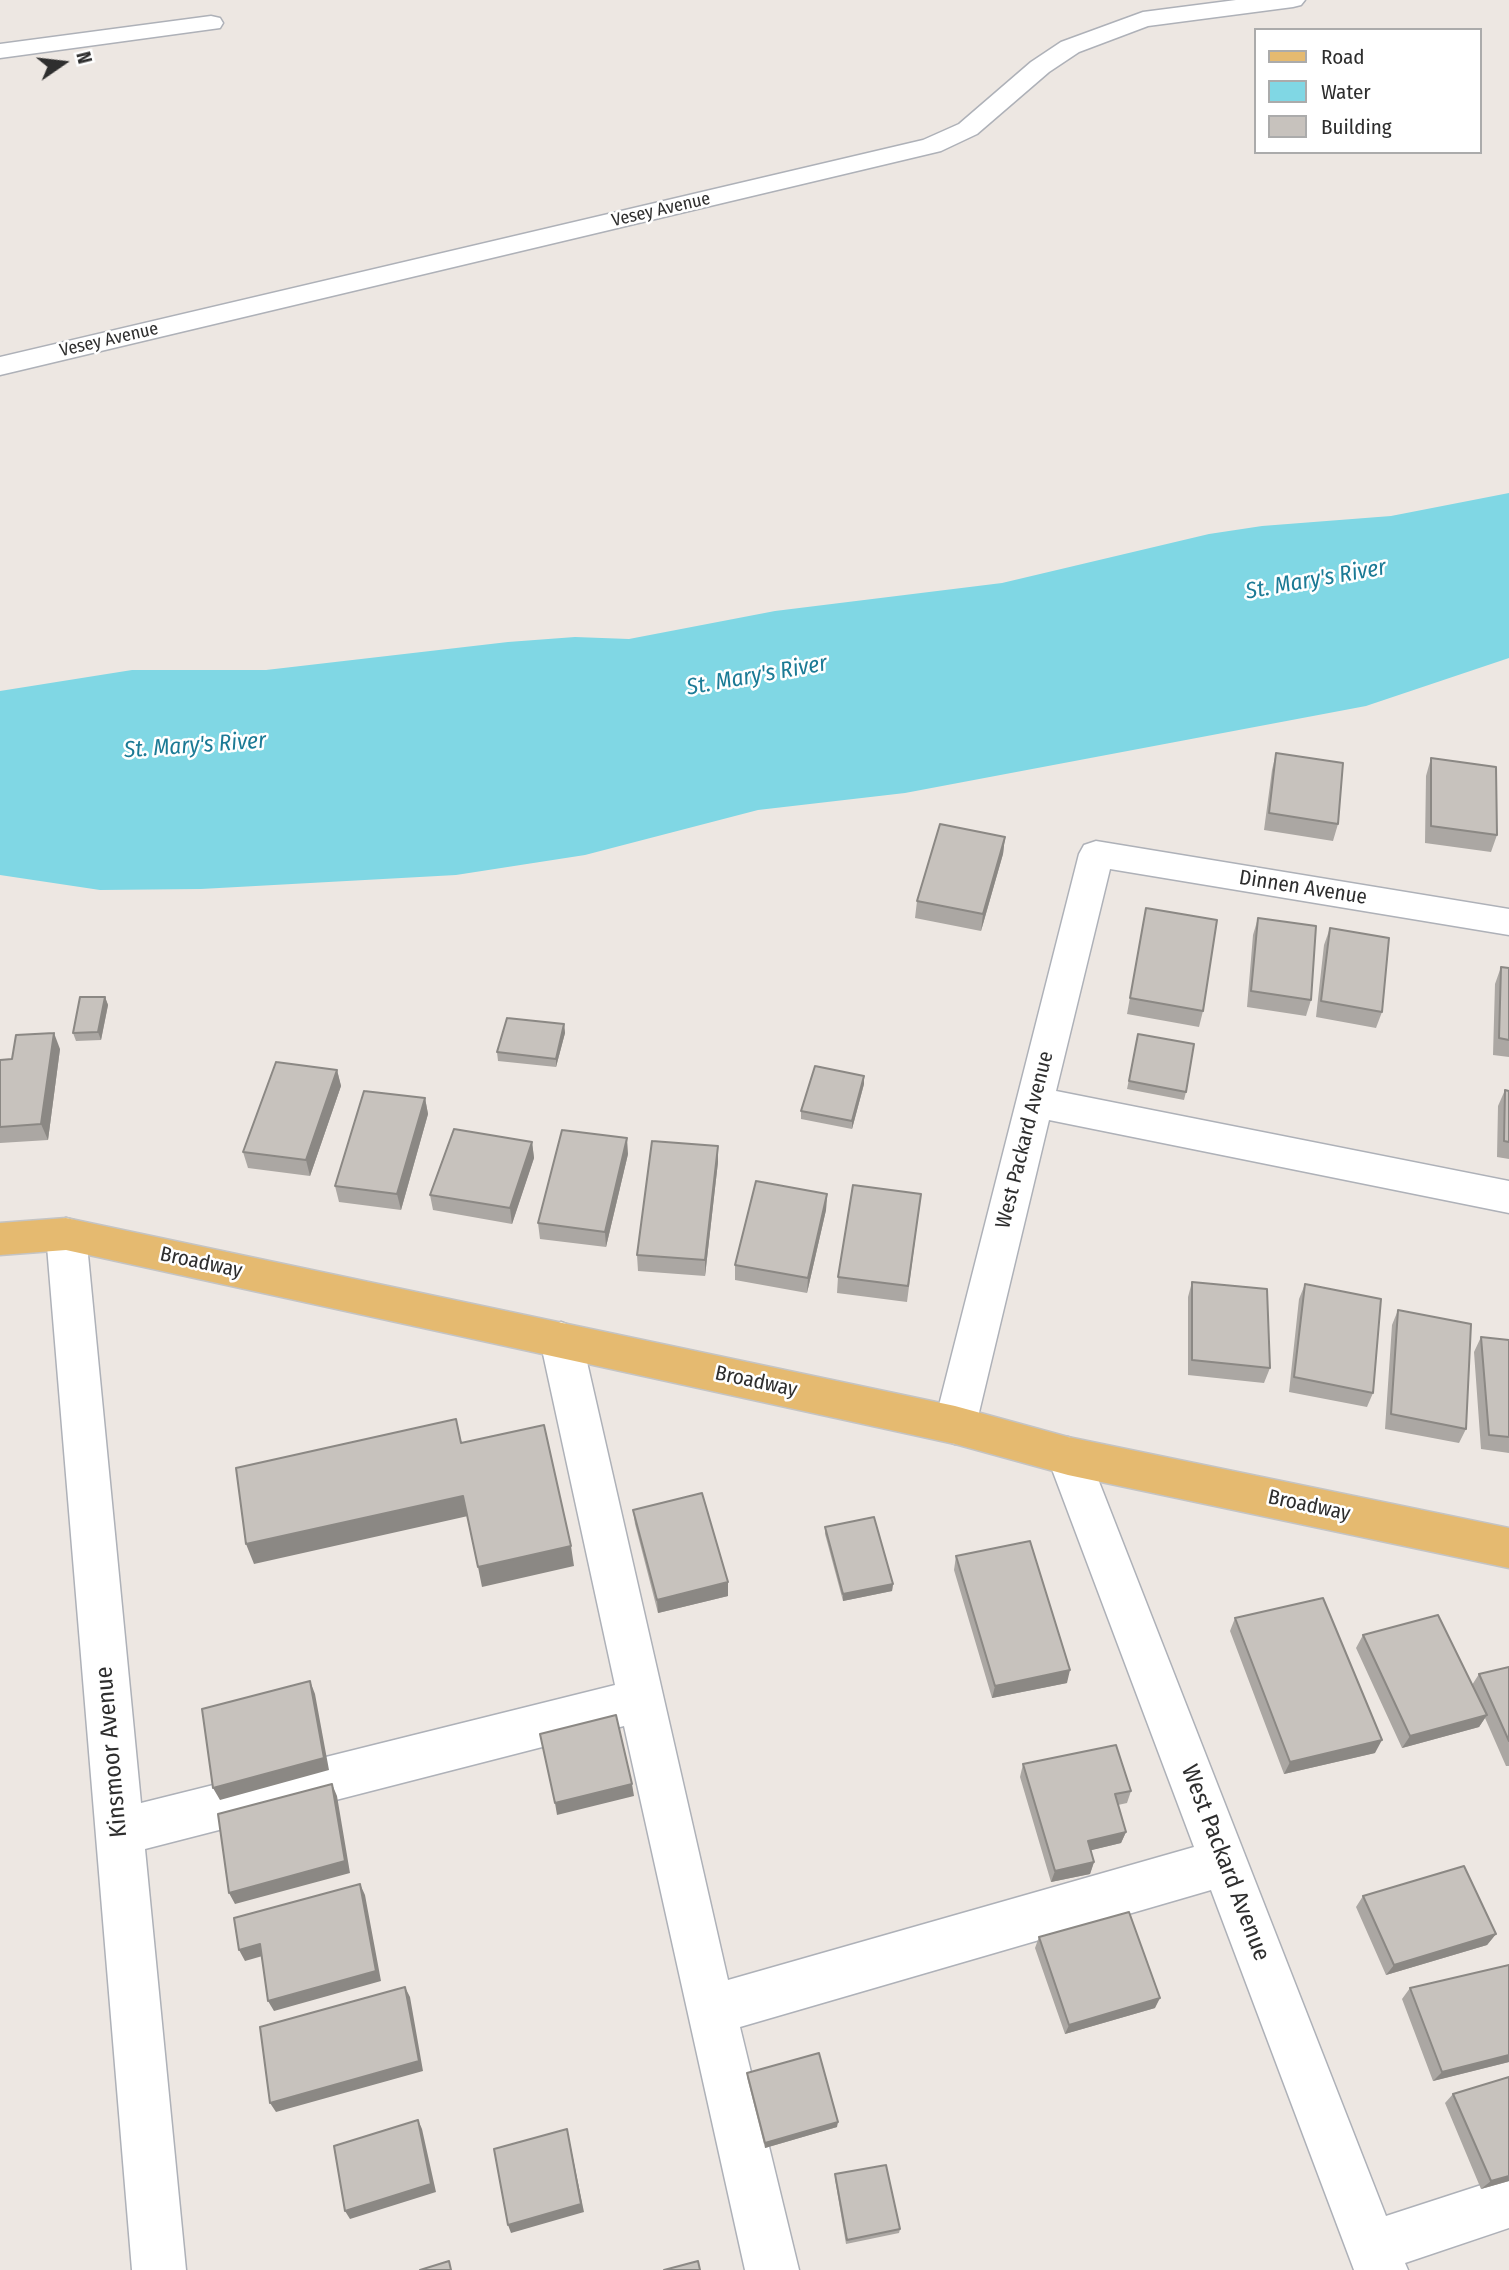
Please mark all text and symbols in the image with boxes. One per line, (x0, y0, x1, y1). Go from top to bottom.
north arrow (28, 28, 98, 98)
legend (1254, 28, 1481, 154)
text: Road (1321, 44, 1365, 70)
text: N (71, 49, 96, 66)
text: Water (1321, 79, 1371, 105)
text: Building (1321, 114, 1392, 140)
street label: Vesey Avenue (610, 188, 712, 232)
street label: Vesey Avenue (58, 318, 160, 362)
water label: St. Mary's River (1244, 554, 1388, 606)
water label: St. Mary's River (685, 650, 829, 702)
water label: St. Mary's River (123, 727, 267, 765)
street label: Dinnen Avenue (1237, 865, 1369, 911)
street label: West Packard Avenue (991, 1049, 1059, 1231)
street label: Broadway (158, 1242, 244, 1284)
street label: Broadway (713, 1361, 799, 1403)
street label: Broadway (1266, 1485, 1352, 1527)
street label: Kinsmoor Avenue (90, 1665, 134, 1839)
street label: West Packard Avenue (1174, 1761, 1276, 1965)

